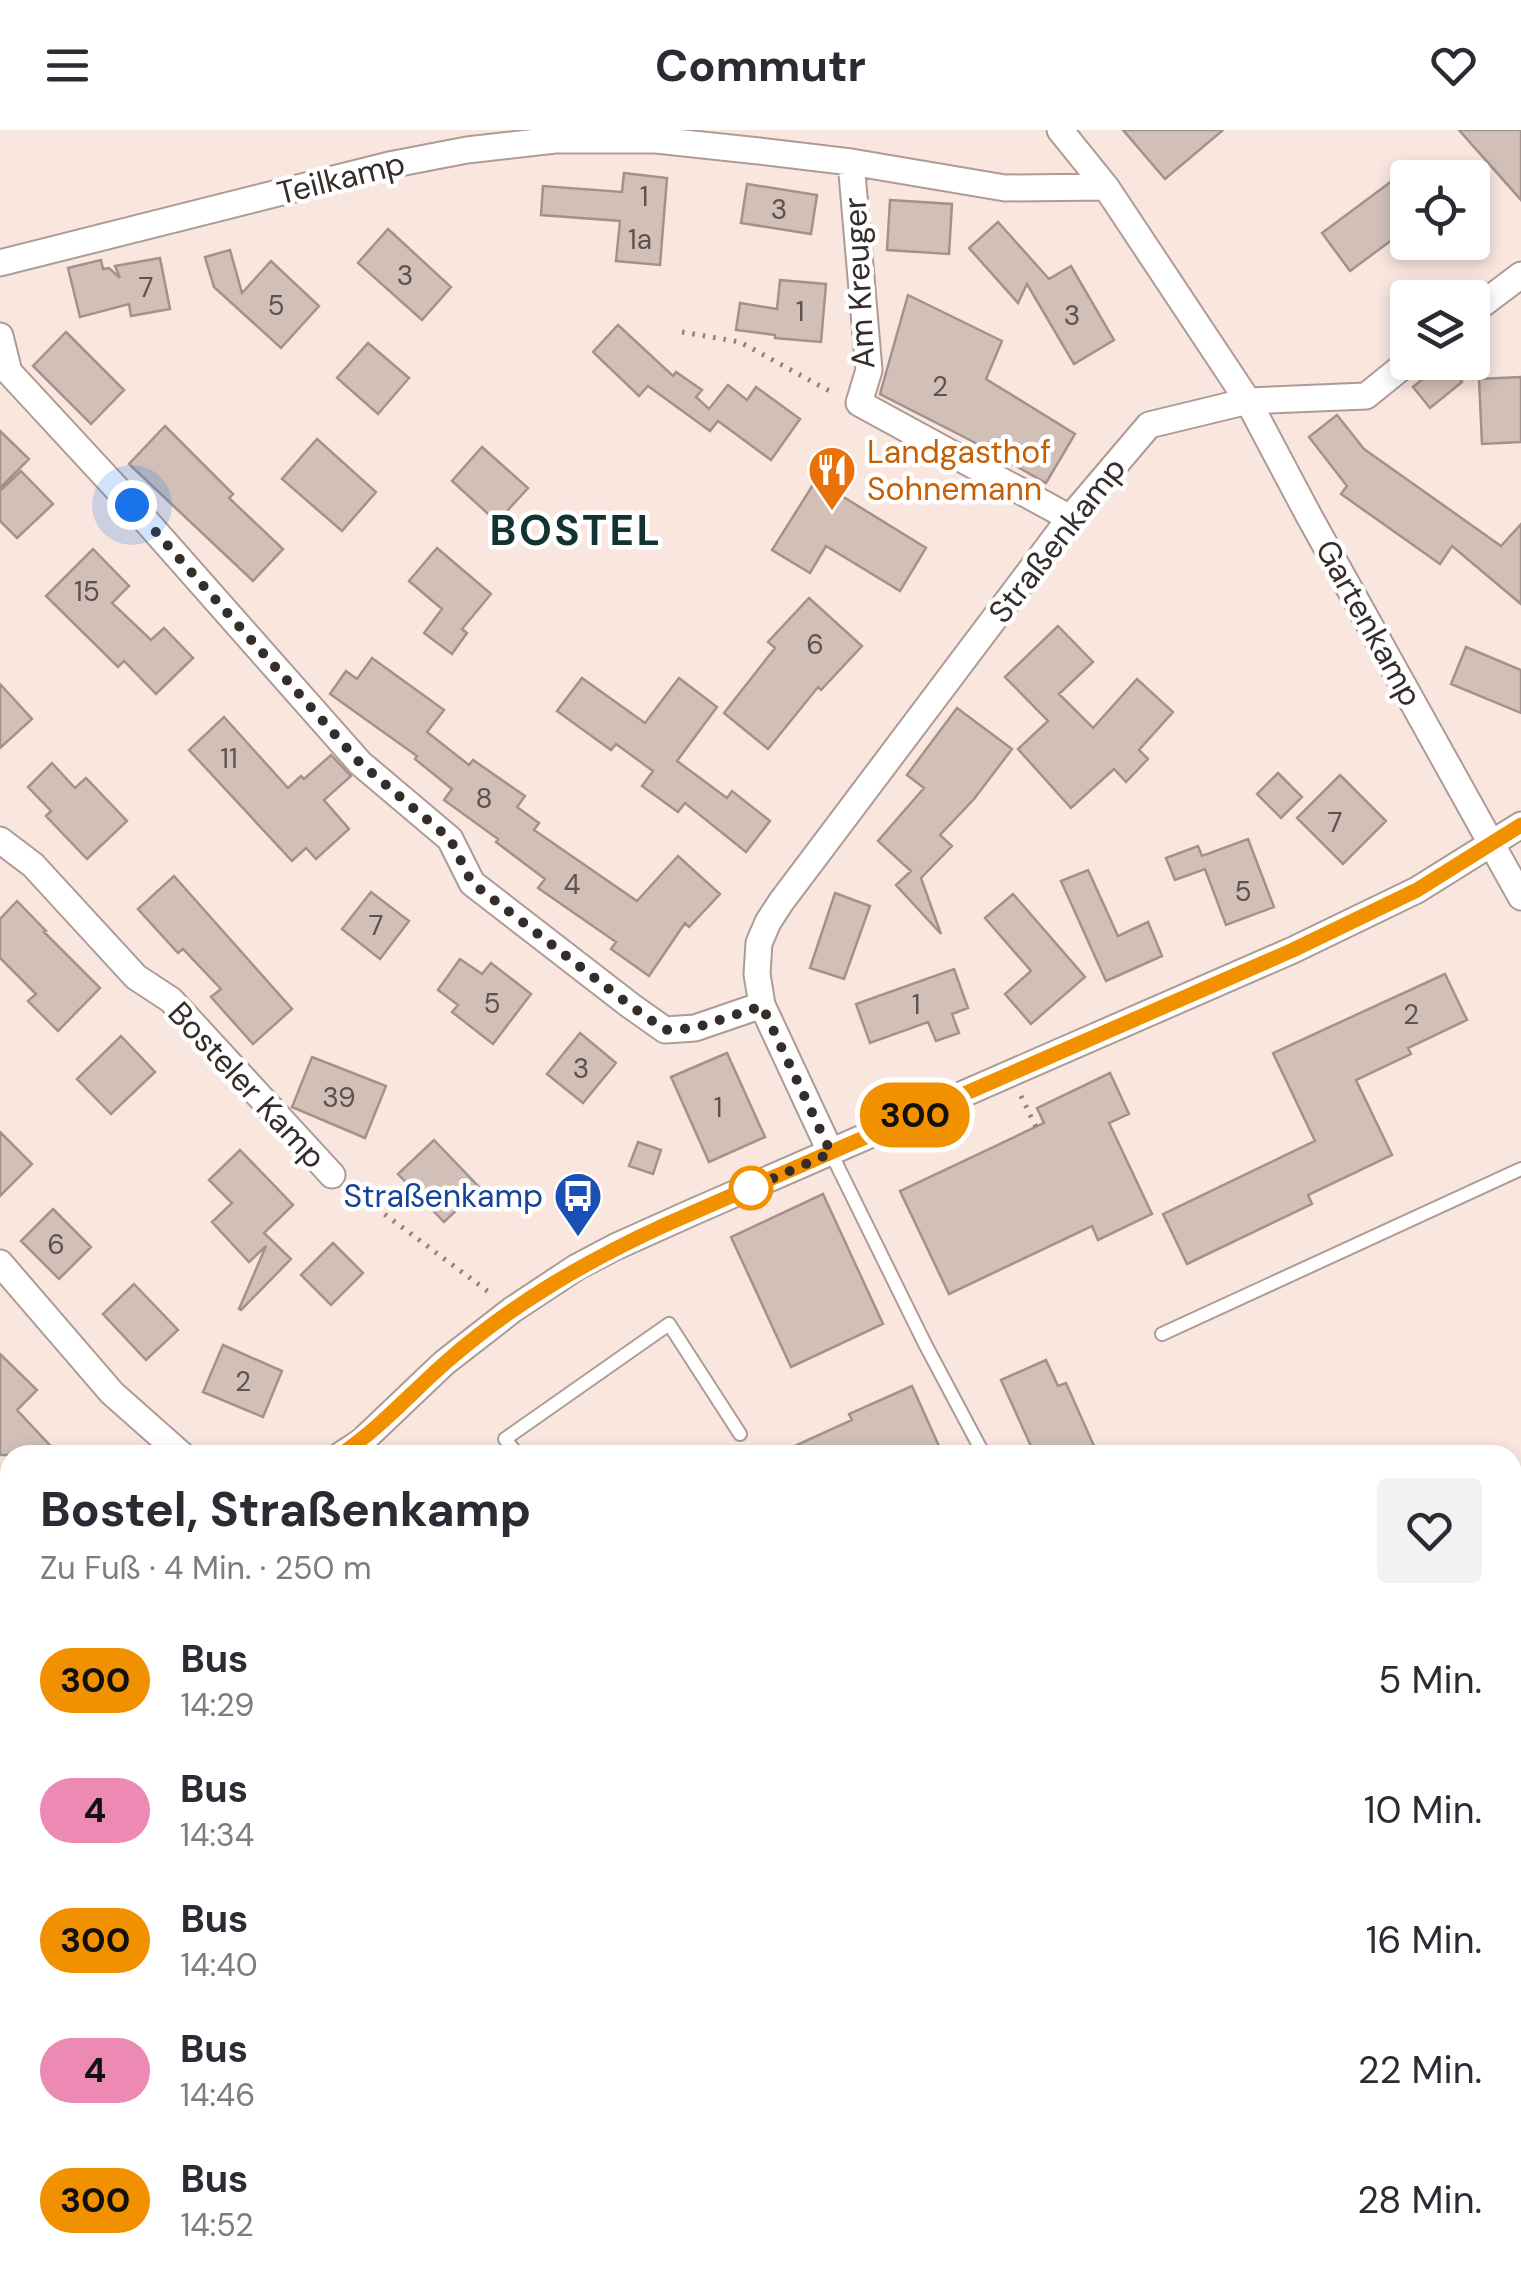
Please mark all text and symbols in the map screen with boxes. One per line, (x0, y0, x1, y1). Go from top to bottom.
text: Commutr (655, 36, 866, 95)
icon: menu (40, 38, 95, 93)
icon: heart (1426, 38, 1481, 93)
street label: Teilkamp (273, 142, 409, 214)
map controls (1390, 160, 1490, 380)
button: locate (1390, 160, 1490, 260)
house number: 1 (640, 178, 648, 215)
house number: 3 (771, 191, 787, 228)
street label: Am Kreuger (834, 196, 884, 370)
house number: 1a (628, 221, 652, 258)
house number: 3 (397, 257, 413, 294)
house number: 7 (139, 269, 153, 306)
button: layers (1390, 280, 1490, 380)
house number: 5 (267, 287, 285, 324)
house number: 1 (796, 293, 804, 330)
house number: 3 (1064, 297, 1080, 334)
house number: 2 (932, 368, 948, 405)
place label: Landgasthof Sohnemann (867, 431, 1051, 510)
restaurant icon: Landgasthof Sohnemann (806, 444, 858, 512)
street label: Straßenkamp (979, 448, 1135, 632)
your location (107, 480, 157, 530)
district label: BOSTEL (490, 503, 662, 558)
street label: Gartenkamp (1306, 532, 1432, 714)
house number: 15 (74, 573, 100, 610)
house number: 6 (806, 626, 824, 663)
house number: 11 (220, 740, 238, 777)
house number: 8 (475, 780, 493, 817)
house number: 7 (1328, 804, 1342, 841)
house number: 4 (564, 866, 581, 903)
house number: 5 (1234, 873, 1252, 910)
house number: 7 (369, 907, 383, 944)
house number: 5 (483, 985, 501, 1022)
house number: 1 (912, 986, 920, 1023)
street label: Bosteler Kamp (159, 993, 335, 1177)
house number: 2 (1403, 996, 1419, 1033)
house number: 3 (573, 1050, 589, 1087)
house number: 39 (322, 1079, 356, 1116)
line badge: 300 (858, 1082, 972, 1148)
house number: 1 (714, 1089, 722, 1126)
text: 300 (880, 1092, 950, 1138)
unlabelled marker (730, 1167, 772, 1209)
bus stop icon: Straßenkamp (552, 1170, 604, 1238)
place label: Straßenkamp (343, 1175, 543, 1217)
house number: 6 (47, 1226, 65, 1263)
house number: 2 (235, 1363, 251, 1400)
text: Bostel, Straßenkamp (40, 1478, 531, 1541)
button: heart (1377, 1478, 1482, 1583)
text: Zu Fuß · 4 Min. · 250 m (40, 1547, 372, 1589)
text: Bus (180, 1634, 248, 1684)
text: 5 Min. (1378, 1655, 1482, 1705)
text: 300 (60, 1657, 130, 1703)
text: 14:29 (180, 1684, 254, 1726)
text: Bus (180, 1764, 248, 1814)
text: 10 Min. (1364, 1785, 1482, 1835)
text: 4 (84, 1787, 106, 1833)
text: 14:34 (180, 1814, 254, 1856)
text: Bus (180, 1894, 248, 1944)
text: 16 Min. (1366, 1915, 1482, 1965)
text: 300 (60, 1917, 130, 1963)
text: 14:40 (180, 1944, 258, 1986)
text: Bus (180, 2024, 248, 2074)
text: 22 Min. (1358, 2045, 1482, 2095)
text: 4 (84, 2047, 106, 2093)
text: 14:46 (180, 2074, 255, 2116)
text: Bus (180, 2154, 248, 2204)
text: 28 Min. (1357, 2175, 1482, 2225)
text: 300 (60, 2177, 130, 2223)
text: 14:52 (180, 2204, 254, 2246)

